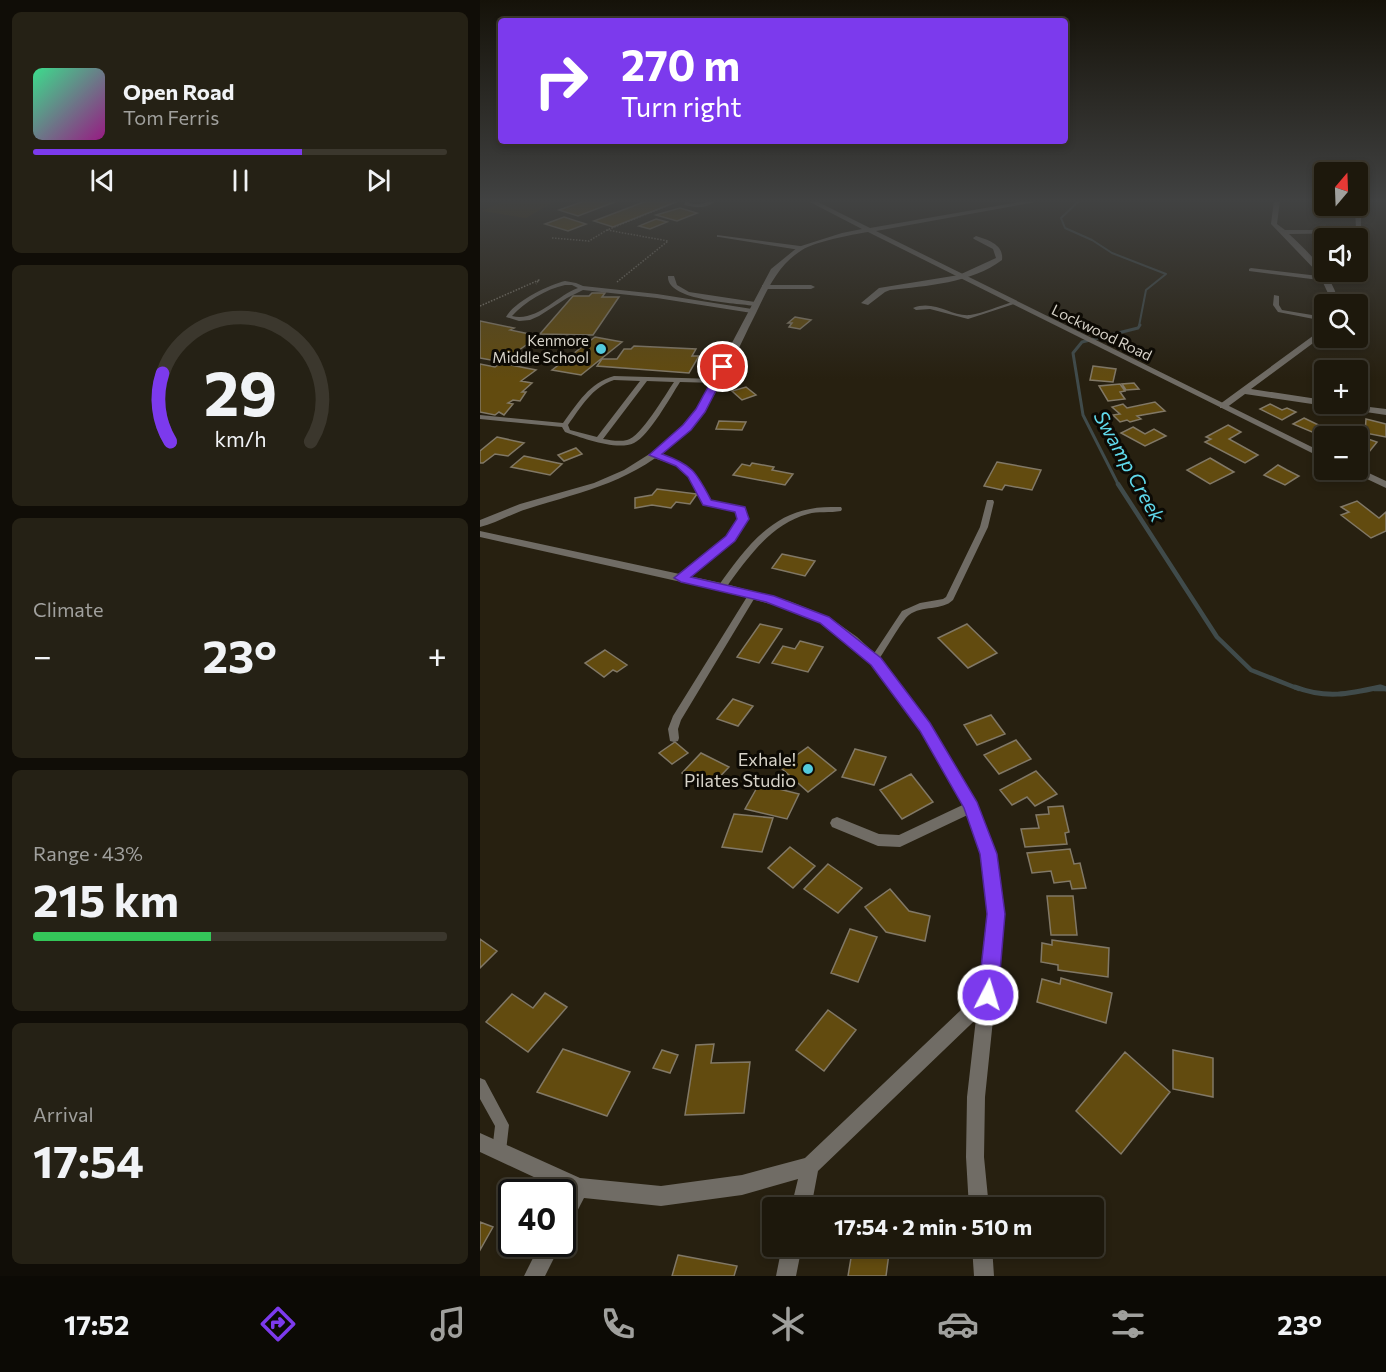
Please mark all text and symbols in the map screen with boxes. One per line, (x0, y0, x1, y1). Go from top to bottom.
text: 270 m (621, 38, 740, 90)
icon: right (522, 42, 600, 120)
text: Open Road (123, 78, 234, 105)
text: Turn right (621, 90, 741, 123)
text: Tom Ferris (123, 105, 219, 129)
north arrow (1314, 162, 1368, 216)
map controls (1314, 162, 1368, 480)
icon: previous (86, 164, 119, 197)
icon: pause (224, 164, 257, 197)
icon: next (362, 164, 395, 197)
button: sound (1314, 228, 1368, 282)
button: search (1314, 294, 1368, 348)
street label: Lockwood Road (1049, 300, 1155, 364)
place label: Kenmore Middle School (492, 331, 589, 366)
pin (697, 341, 748, 392)
marker: Kenmore Middle School (594, 342, 608, 356)
icon: arrive (706, 350, 739, 383)
text: 29 (203, 353, 277, 429)
button: + (1314, 360, 1368, 414)
water label: Swamp Creek (1089, 406, 1171, 527)
text: km/h (214, 426, 266, 452)
button: − (1314, 426, 1368, 480)
text: Climate (33, 597, 103, 621)
text: 23° (203, 627, 277, 682)
text: − (33, 634, 52, 675)
text: + (428, 634, 447, 675)
place label: Exhale! Pilates Studio (684, 748, 796, 791)
marker: Exhale! Pilates Studio (801, 762, 815, 776)
text: Range · 43% (33, 841, 143, 865)
text: 215 km (33, 871, 179, 926)
position arrow (956, 963, 1020, 1027)
text: Arrival (33, 1102, 94, 1126)
text: 17:54 (33, 1132, 144, 1187)
speed limit sign: 40 (498, 1179, 576, 1257)
text: 17:54 · 2 min · 510 m (834, 1213, 1032, 1240)
icon: directions (257, 1303, 299, 1345)
icon: music (427, 1303, 469, 1345)
icon: phone (597, 1303, 639, 1345)
icon: climate (767, 1303, 809, 1345)
icon: car (937, 1303, 979, 1345)
icon: filters (1107, 1303, 1149, 1345)
text: 17:52 (64, 1308, 129, 1341)
text: 23° (1277, 1308, 1322, 1341)

